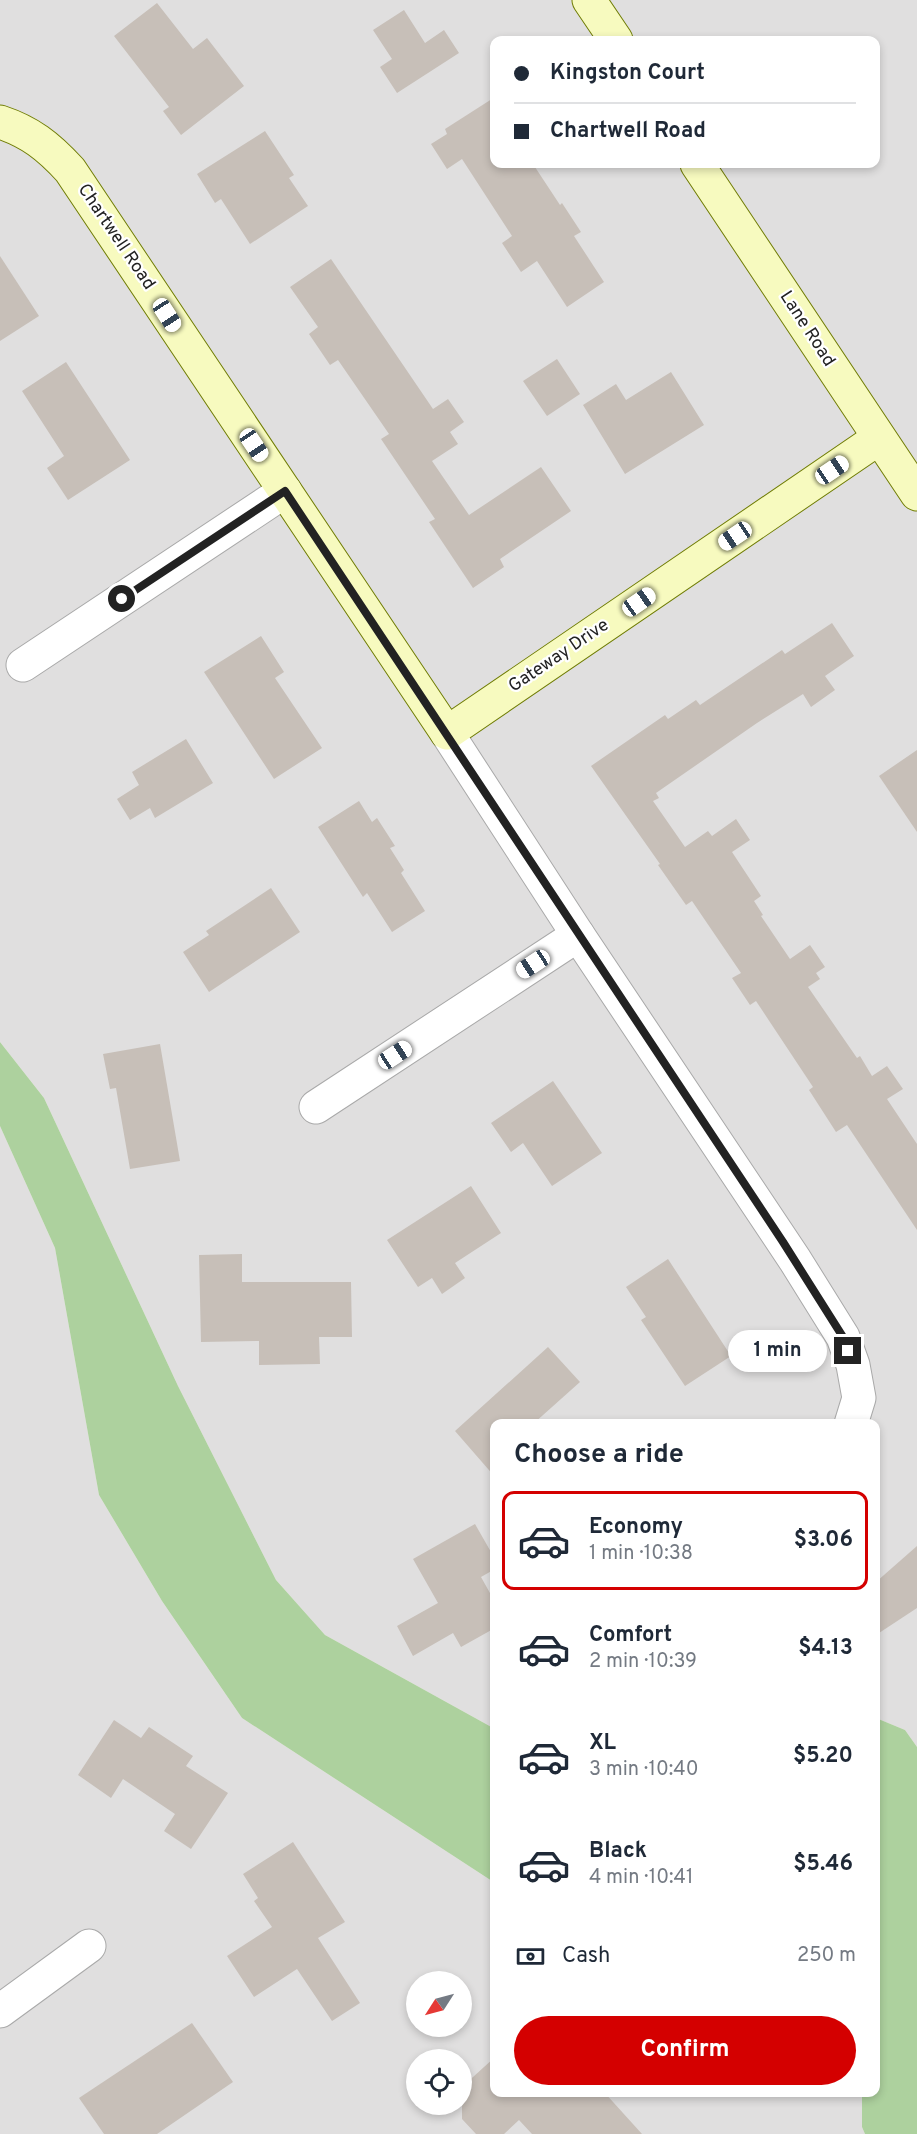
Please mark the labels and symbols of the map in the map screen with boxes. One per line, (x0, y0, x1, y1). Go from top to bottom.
street label: Chartwell Road (72, 180, 160, 294)
street label: Lane Road (774, 287, 840, 371)
car (150, 295, 184, 335)
car (236, 425, 272, 465)
car (812, 452, 852, 488)
car (715, 518, 755, 554)
car (619, 584, 659, 620)
route start (108, 585, 135, 612)
street label: Gateway Drive (504, 614, 614, 698)
car (513, 947, 553, 981)
car (375, 1038, 415, 1072)
callout: 1 min (728, 1330, 827, 1372)
route end (834, 1337, 861, 1364)
north arrow (406, 1971, 472, 2037)

